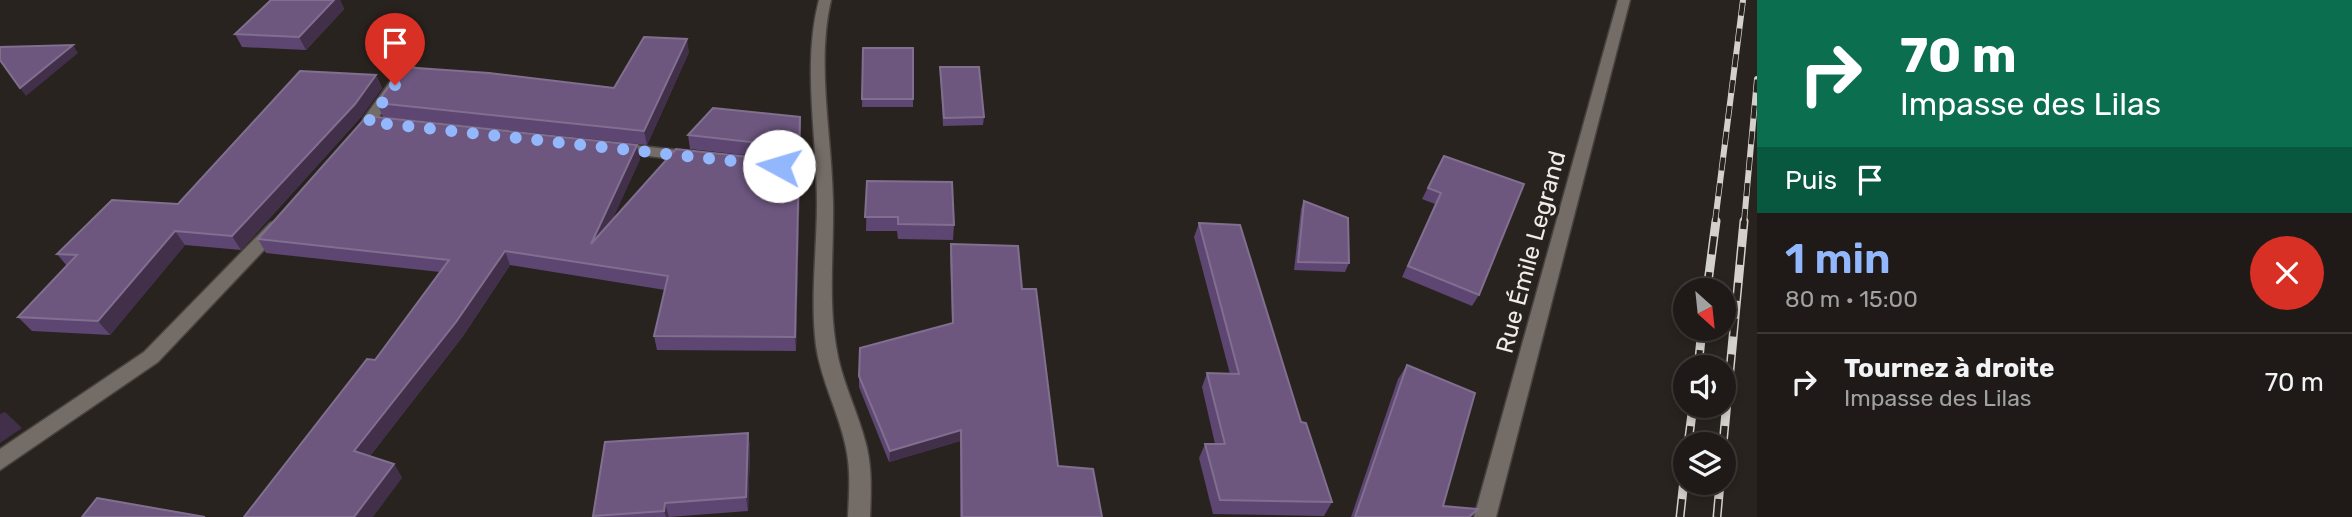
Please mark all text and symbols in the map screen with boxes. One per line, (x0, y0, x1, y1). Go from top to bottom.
pin (365, 13, 425, 85)
icon: arrive (376, 24, 414, 62)
text: 70 m (1900, 26, 2017, 84)
icon: right (1785, 28, 1876, 119)
text: Impasse des Lilas (1900, 85, 2161, 123)
position arrow (742, 129, 816, 203)
street label: Rue Émile Legrand (1491, 148, 1571, 356)
icon: arrive (1851, 161, 1889, 199)
text: Puis (1785, 165, 1837, 196)
text: 1 min (1785, 234, 1891, 284)
button: close (2250, 236, 2324, 310)
north arrow (1673, 278, 1736, 341)
map controls (1673, 278, 1736, 495)
text: 80 m · 15:00 (1785, 285, 1918, 313)
text: Tournez à droite (1844, 353, 2054, 384)
button: sound (1673, 355, 1736, 418)
icon: right (1785, 363, 1823, 401)
text: 70 m (2265, 367, 2324, 398)
text: Impasse des Lilas (1844, 384, 2032, 412)
button: layers (1673, 432, 1736, 495)

